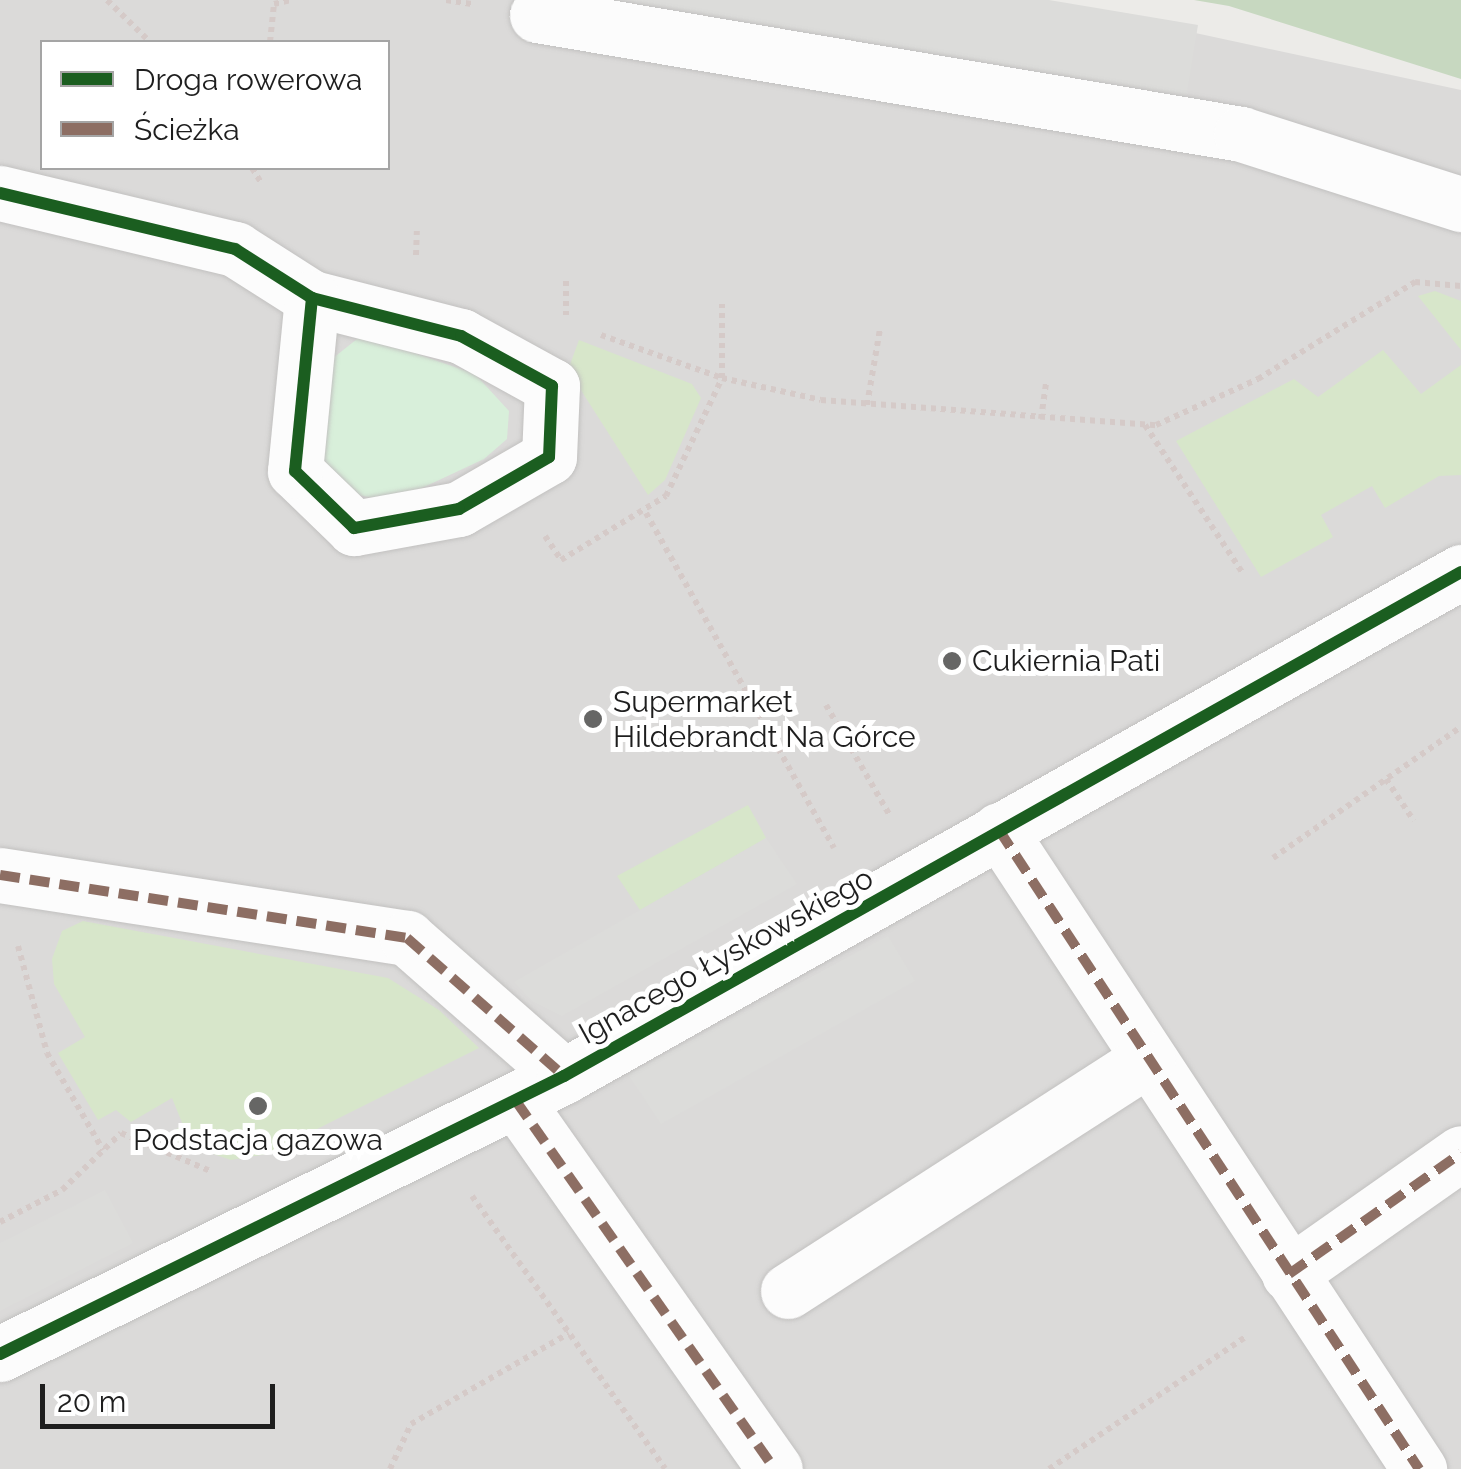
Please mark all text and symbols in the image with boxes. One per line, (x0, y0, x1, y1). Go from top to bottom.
legend (40, 40, 390, 170)
text: Droga rowerowa (134, 62, 362, 97)
text: Ścieżka (134, 112, 240, 147)
place label: Cukiernia Pati (972, 643, 1160, 679)
marker: Cukiernia Pati (941, 650, 963, 672)
place label: Supermarket Hildebrandt Na Górce (613, 684, 916, 754)
marker: Supermarket Hildebrandt Na Górce (582, 708, 604, 730)
street label: Ignacego Łyskowskiego (573, 860, 879, 1052)
marker: Podstacja gazowa (247, 1095, 269, 1117)
place label: Podstacja gazowa (133, 1122, 383, 1158)
scale bar (45, 1364, 280, 1426)
text: 20 m (57, 1384, 126, 1419)

